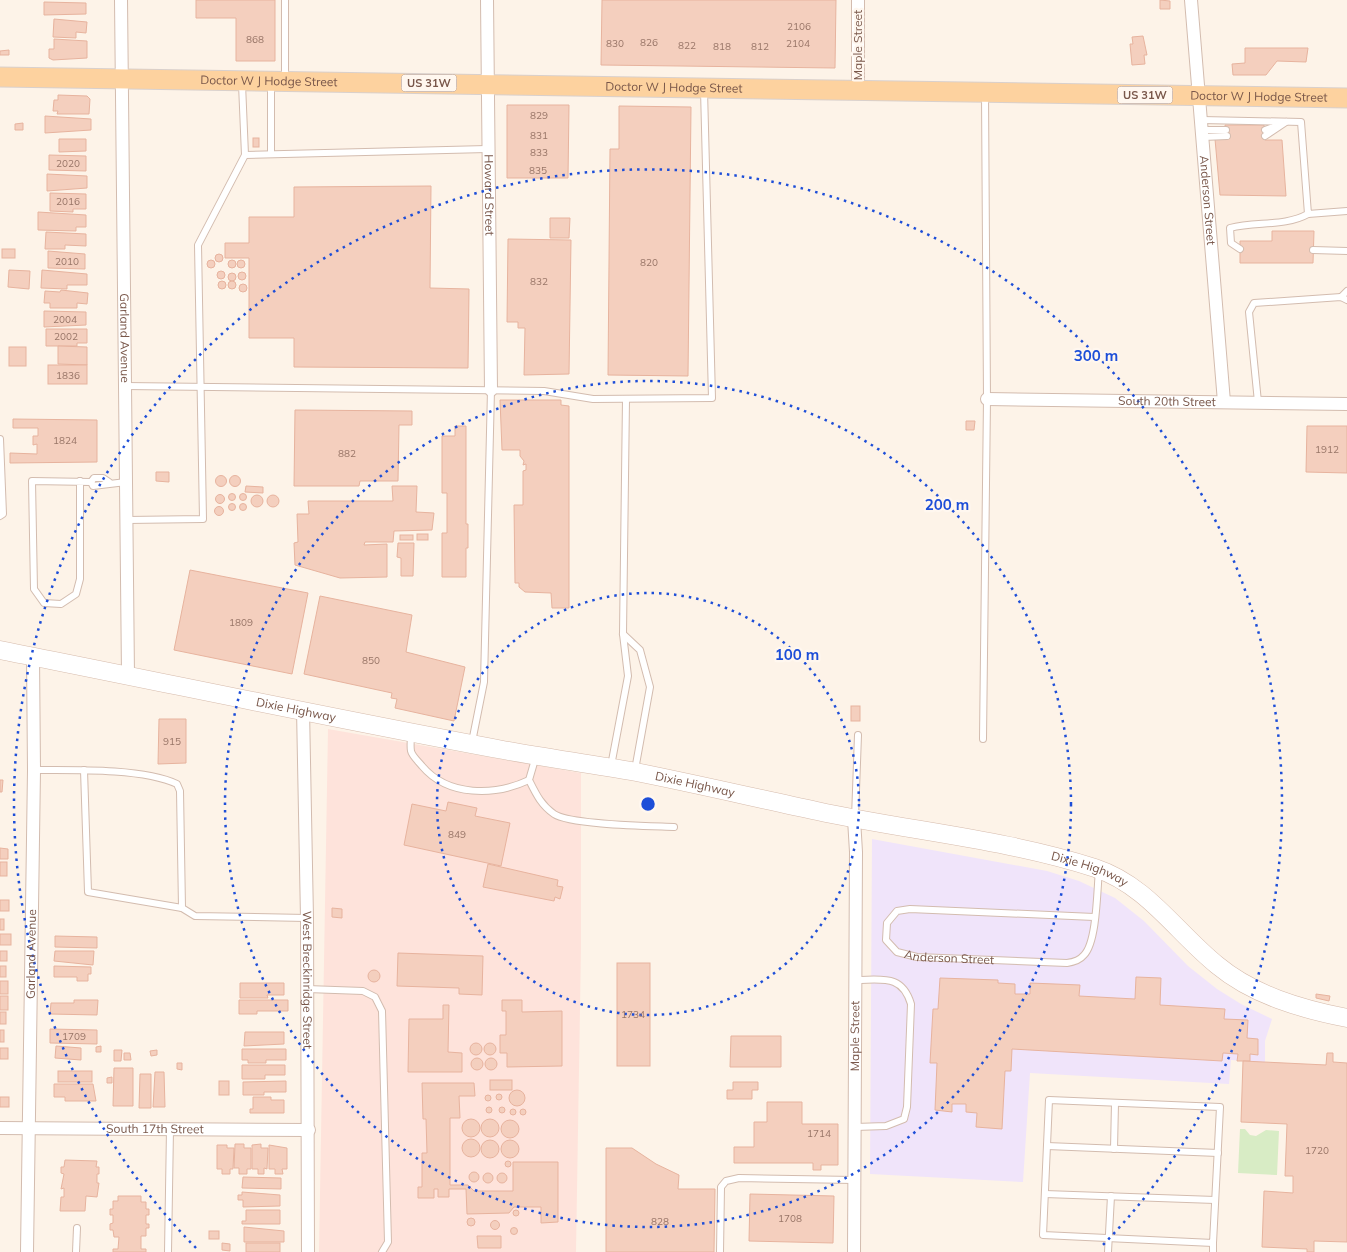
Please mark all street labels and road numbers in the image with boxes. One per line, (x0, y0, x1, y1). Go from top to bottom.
street label: Maple Street (850, 10, 865, 80)
street label: Doctor W J Hodge Street (200, 72, 338, 89)
road number: US 31W (402, 75, 456, 92)
street label: Doctor W J Hodge Street (605, 78, 743, 96)
road number: US 31W (1118, 86, 1172, 104)
street label: Doctor W J Hodge Street (1190, 88, 1328, 105)
street label: Howard Street (482, 154, 497, 236)
street label: Anderson Street (1197, 155, 1219, 246)
street label: Garland Avenue (117, 293, 133, 383)
street label: South 20th Street (1118, 393, 1216, 409)
street label: Dixie Highway (255, 694, 338, 725)
street label: Dixie Highway (654, 768, 737, 800)
street label: Dixie Highway (1050, 848, 1132, 890)
street label: Garland Avenue (23, 909, 39, 999)
street label: West Breckinridge Street (300, 911, 315, 1049)
street label: Anderson Street (903, 946, 994, 967)
street label: Maple Street (847, 1001, 862, 1071)
street label: South 17th Street (106, 1121, 204, 1136)

